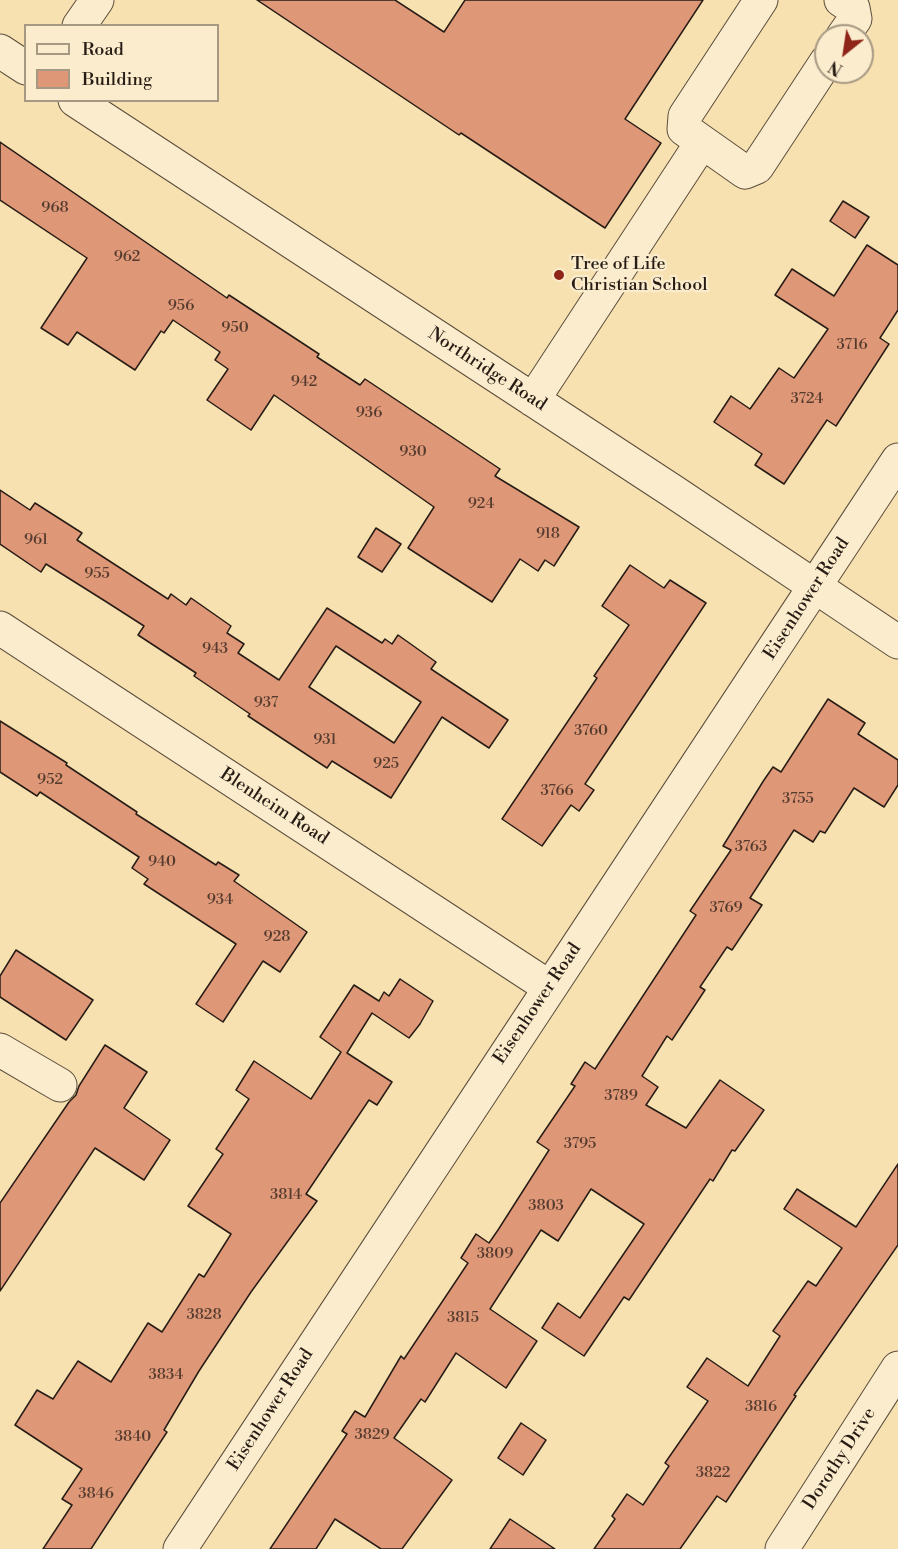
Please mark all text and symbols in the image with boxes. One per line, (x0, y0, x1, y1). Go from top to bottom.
legend (24, 24, 219, 102)
north arrow (814, 24, 874, 84)
text: Road (82, 38, 124, 61)
text: N (826, 56, 846, 80)
text: Building (82, 68, 152, 91)
house number: 968 (41, 199, 69, 217)
house number: 962 (114, 248, 140, 266)
place label: Tree of Life Christian School (571, 254, 708, 296)
marker: Tree of Life Christian School (552, 268, 566, 282)
house number: 956 (168, 297, 194, 315)
house number: 950 (221, 319, 249, 337)
street label: Northridge Road (424, 324, 550, 416)
house number: 3716 (836, 336, 868, 354)
house number: 942 (291, 373, 317, 391)
house number: 3724 (791, 390, 823, 408)
house number: 936 (356, 404, 382, 422)
house number: 930 (399, 443, 427, 461)
house number: 924 (468, 495, 494, 513)
house number: 918 (536, 525, 560, 543)
house number: 961 (24, 531, 48, 549)
street label: Eisenhower Road (759, 534, 855, 664)
house number: 955 (84, 565, 110, 583)
house number: 943 (202, 640, 228, 658)
house number: 937 (254, 694, 278, 712)
house number: 3760 (574, 722, 608, 740)
house number: 931 (313, 731, 337, 749)
house number: 925 (373, 755, 399, 773)
street label: Blenheim Road (216, 764, 332, 850)
house number: 952 (37, 771, 63, 789)
house number: 3766 (540, 782, 574, 800)
house number: 3755 (782, 790, 814, 808)
house number: 3763 (735, 838, 767, 856)
house number: 940 (148, 853, 176, 871)
house number: 934 (207, 891, 233, 909)
house number: 3769 (709, 899, 743, 917)
house number: 928 (264, 928, 290, 946)
street label: Eisenhower Road (490, 939, 586, 1069)
house number: 3789 (604, 1087, 638, 1105)
house number: 3795 (564, 1135, 596, 1153)
house number: 3814 (270, 1186, 302, 1204)
house number: 3803 (528, 1197, 564, 1215)
house number: 3809 (477, 1245, 513, 1263)
house number: 3828 (186, 1306, 222, 1324)
house number: 3815 (447, 1309, 479, 1327)
street label: Eisenhower Road (223, 1345, 319, 1475)
house number: 3834 (149, 1366, 183, 1384)
house number: 3816 (745, 1398, 777, 1416)
street label: Dorothy Drive (799, 1404, 881, 1514)
house number: 3829 (354, 1426, 390, 1444)
house number: 3840 (115, 1428, 151, 1446)
house number: 3822 (696, 1464, 730, 1482)
house number: 3846 (78, 1485, 114, 1503)

